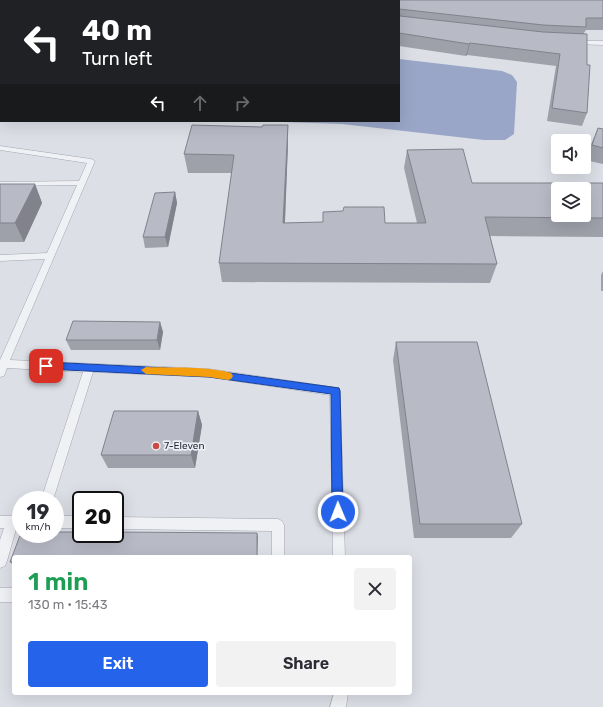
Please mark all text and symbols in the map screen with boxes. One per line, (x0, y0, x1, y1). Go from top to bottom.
text: 40 m (82, 14, 152, 47)
icon: left (16, 16, 68, 68)
text: Turn left (82, 48, 152, 70)
icon: left (147, 92, 169, 114)
icon: ahead (189, 92, 211, 114)
icon: right (231, 92, 253, 114)
map controls (551, 134, 591, 222)
button: sound (551, 134, 591, 174)
button: layers (551, 182, 591, 222)
pin (29, 349, 63, 383)
icon: arrive (35, 355, 57, 377)
place label: 7-Eleven (164, 440, 204, 452)
marker: 7-Eleven (151, 441, 161, 451)
speed limit sign: 20 (72, 491, 124, 543)
position arrow (317, 491, 359, 533)
text: 19 (27, 500, 49, 524)
text: km/h (26, 521, 50, 533)
text: 1 min (28, 568, 88, 596)
button: close (354, 568, 396, 610)
text: 130 m · 15:43 (28, 597, 108, 612)
button: Exit (28, 641, 208, 687)
button: Share (216, 641, 396, 687)

